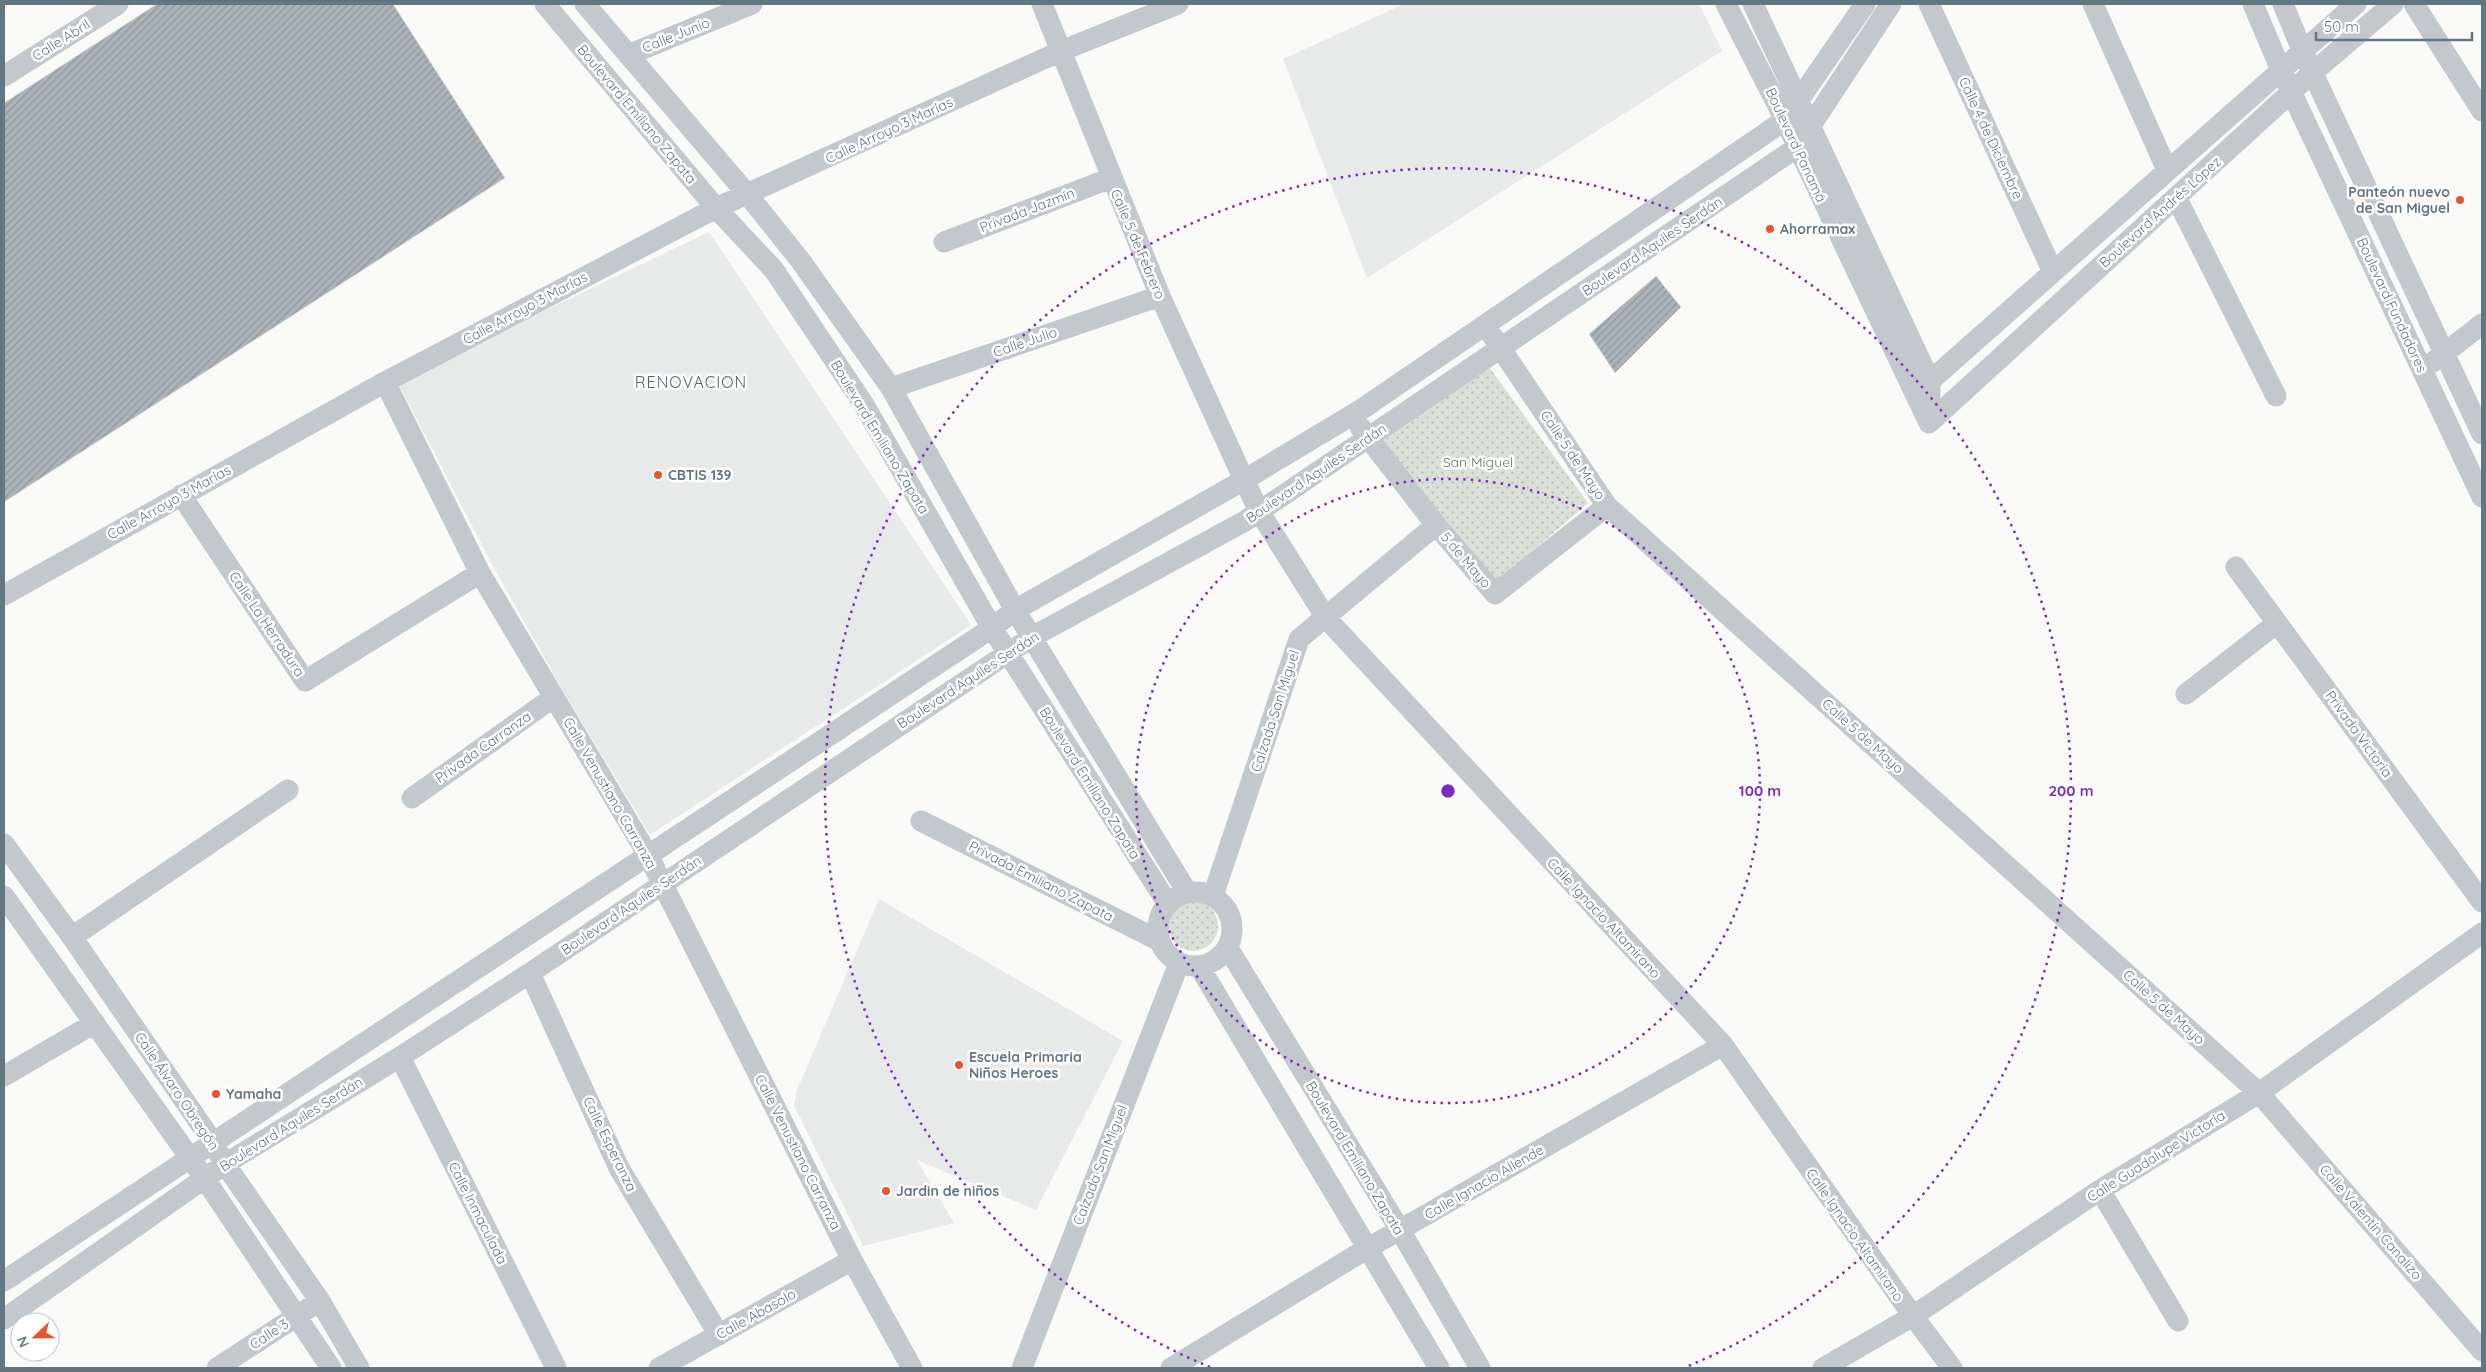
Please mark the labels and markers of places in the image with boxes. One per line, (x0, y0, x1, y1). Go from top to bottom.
place label: Panteón nuevo de San Miguel (2348, 183, 2450, 217)
marker: Panteón nuevo de San Miguel (2454, 194, 2466, 206)
place label: Ahorramax (1780, 220, 1855, 238)
marker: Ahorramax (1764, 223, 1776, 235)
place label: CBTIS 139 (668, 466, 732, 484)
marker: CBTIS 139 (652, 469, 664, 481)
centre of rings (1439, 782, 1457, 800)
place label: Escuela Primaria Niños Heroes (969, 1048, 1082, 1082)
marker: Escuela Primaria Niños Heroes (953, 1059, 965, 1071)
place label: Yamaha (226, 1085, 281, 1103)
marker: Yamaha (210, 1088, 222, 1100)
place label: Jardin de niños (896, 1182, 999, 1200)
marker: Jardin de niños (880, 1185, 892, 1197)

